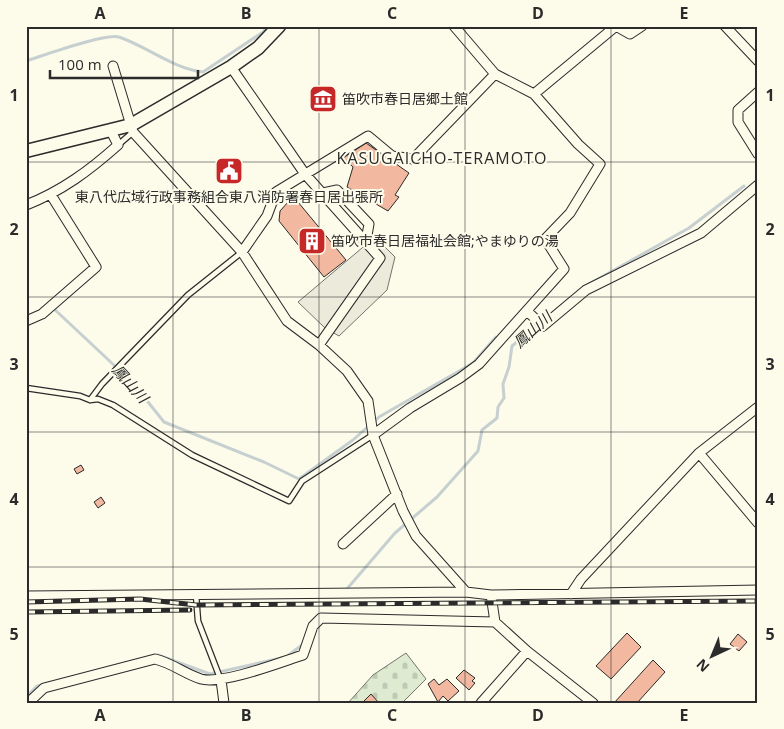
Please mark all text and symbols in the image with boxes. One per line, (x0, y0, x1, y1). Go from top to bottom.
text: A (94, 2, 106, 24)
text: B (241, 2, 251, 24)
text: C (387, 2, 397, 24)
text: D (532, 2, 544, 24)
text: E (680, 2, 689, 24)
scale bar (50, 48, 198, 80)
text: 100 m (58, 54, 102, 74)
text: 1 (9, 84, 19, 106)
museum icon: 笛吹市春日居郷土館 (308, 84, 338, 114)
text: 1 (765, 84, 775, 106)
place label: 笛吹市春日居郷土館 (342, 89, 468, 108)
district label: KASUGAICHO-TERAMOTO (337, 147, 547, 169)
public building icon: 東八代広域行政事務組合東八消防署春日居出張所 (214, 156, 244, 186)
place label: 東八代広域行政事務組合東八消防署春日居出張所 (75, 187, 383, 206)
text: 2 (9, 218, 19, 240)
text: 2 (765, 218, 775, 240)
building icon: 笛吹市春日居福祉会館;やまゆりの湯 (297, 226, 327, 256)
place label: 笛吹市春日居福祉会館;やまゆりの湯 (331, 231, 559, 250)
water label: 鳳山川 (509, 305, 557, 352)
text: 3 (9, 353, 19, 375)
text: 3 (765, 353, 775, 375)
water label: 鳳山川 (108, 360, 155, 408)
text: 4 (9, 488, 19, 510)
text: 4 (765, 488, 775, 510)
text: 5 (9, 623, 19, 645)
text: 5 (765, 623, 775, 645)
north arrow (686, 632, 736, 682)
text: N (692, 655, 713, 677)
text: A (94, 704, 106, 726)
text: B (241, 704, 251, 726)
text: C (387, 704, 397, 726)
text: D (532, 704, 544, 726)
text: E (680, 704, 689, 726)

